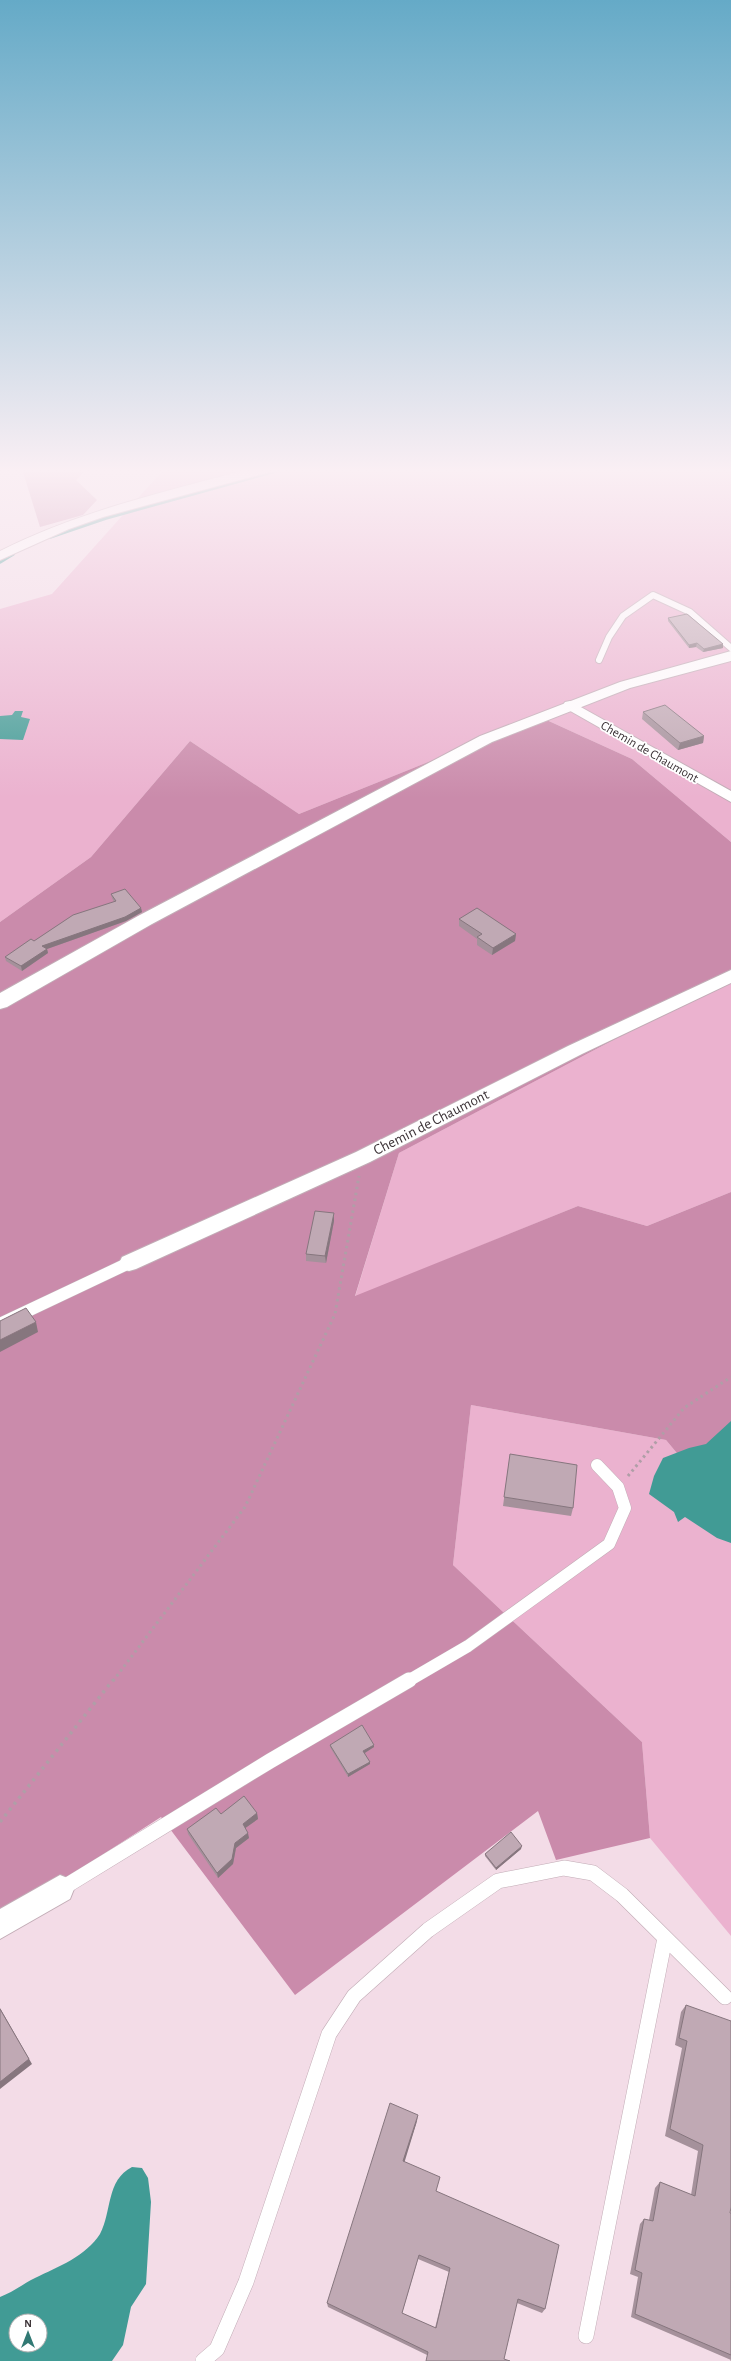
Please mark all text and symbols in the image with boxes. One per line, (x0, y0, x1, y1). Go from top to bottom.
street label: Chemin de Chaumont (598, 719, 700, 786)
street label: Chemin de Chaumont (371, 1087, 492, 1158)
north arrow (8, 2313, 48, 2353)
text: N (24, 2318, 32, 2329)

